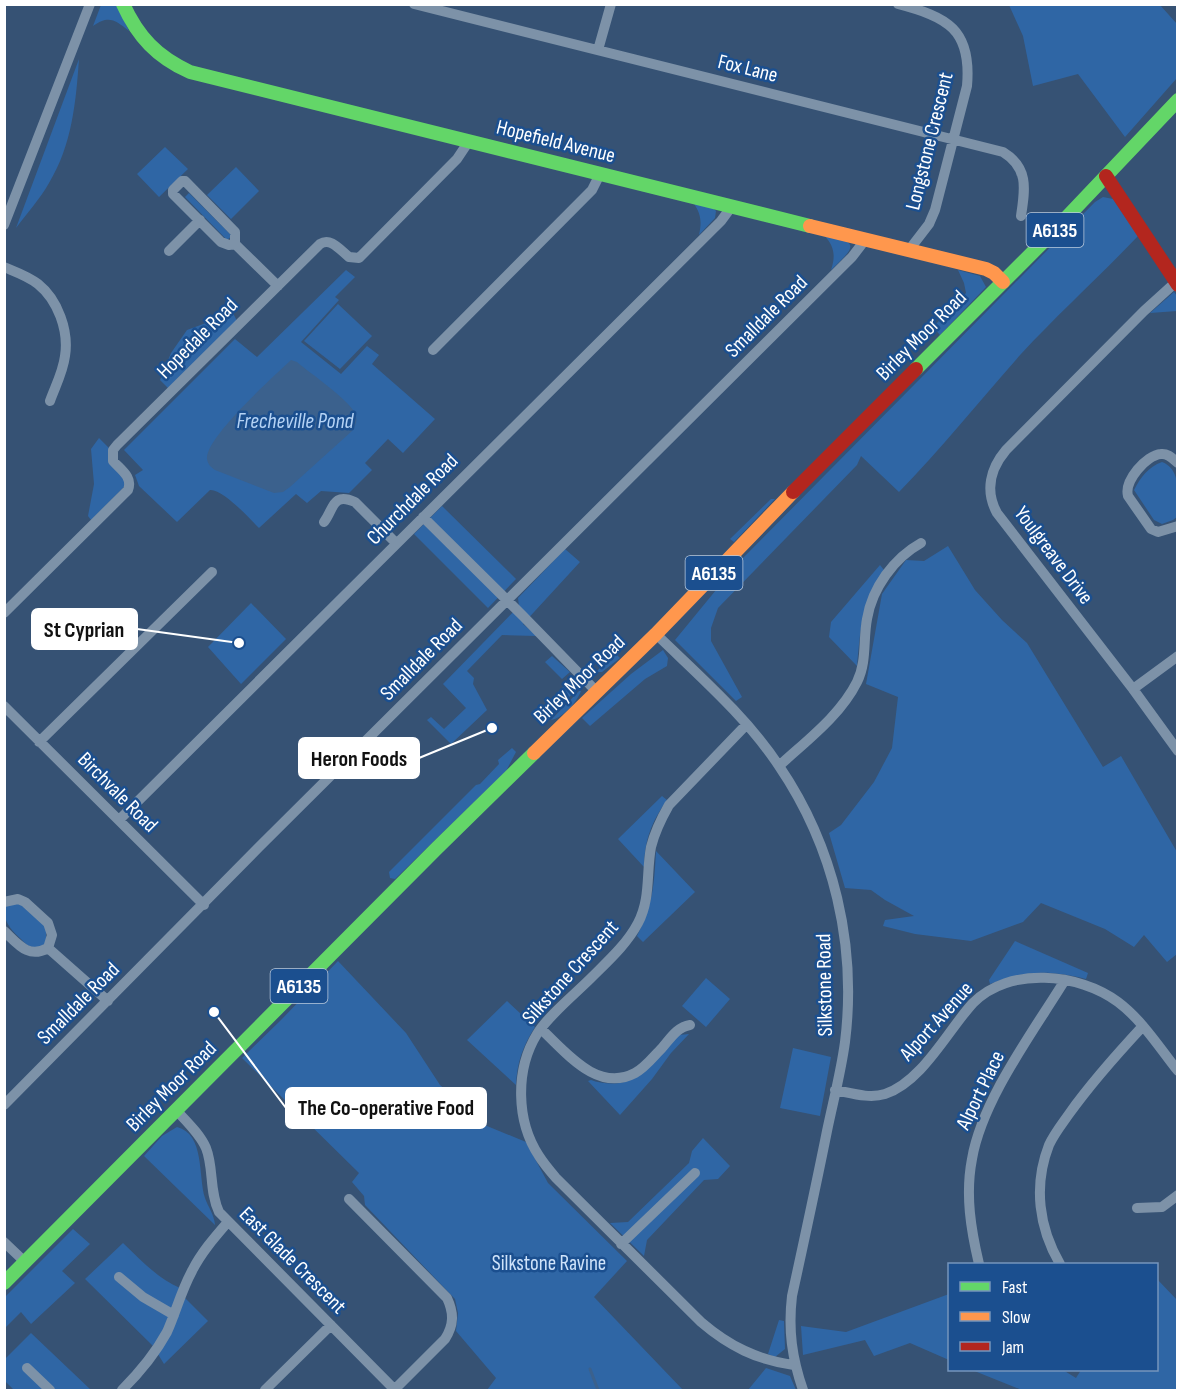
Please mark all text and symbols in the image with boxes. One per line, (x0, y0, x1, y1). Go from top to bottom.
street label: Fox Lane (715, 49, 780, 88)
street label: Longstone Crescent (900, 70, 959, 213)
street label: Hopefield Avenue (494, 115, 618, 168)
road number: A6135 (1026, 213, 1084, 247)
street label: Smalldale Road (720, 270, 813, 363)
street label: Birley Moor Road (871, 285, 972, 386)
street label: Hopedale Road (152, 293, 243, 384)
water label: Frecheville Pond (236, 408, 355, 435)
street label: Churchdale Road (362, 449, 463, 550)
street label: Youlgreave Drive (1009, 501, 1098, 609)
road number: A6135 (686, 556, 742, 590)
callout: St Cyprian (32, 609, 137, 649)
street label: Smalldale Road (375, 613, 468, 706)
text: St Cyprian (44, 617, 124, 644)
street label: Birley Moor Road (529, 630, 630, 729)
callout: Heron Foods (299, 738, 419, 778)
text: Heron Foods (311, 746, 407, 773)
street label: Birchvale Road (72, 747, 163, 838)
street label: Silkstone Crescent (517, 915, 624, 1030)
street label: Silkstone Road (811, 933, 838, 1037)
street label: Smalldale Road (32, 957, 125, 1050)
road number: A6135 (270, 969, 328, 1003)
street label: Alport Avenue (894, 977, 978, 1067)
street label: Birley Moor Road (121, 1036, 222, 1137)
street label: Alport Place (950, 1047, 1010, 1134)
callout: The Co-operative Food (286, 1088, 486, 1128)
text: The Co-operative Food (298, 1095, 474, 1122)
street label: East Glade Crescent (234, 1202, 351, 1319)
park label: Silkstone Ravine (492, 1251, 606, 1276)
legend (948, 1263, 1158, 1371)
text: Fast (1002, 1277, 1028, 1298)
text: Slow (1002, 1307, 1031, 1328)
text: Jam (1001, 1337, 1024, 1358)

